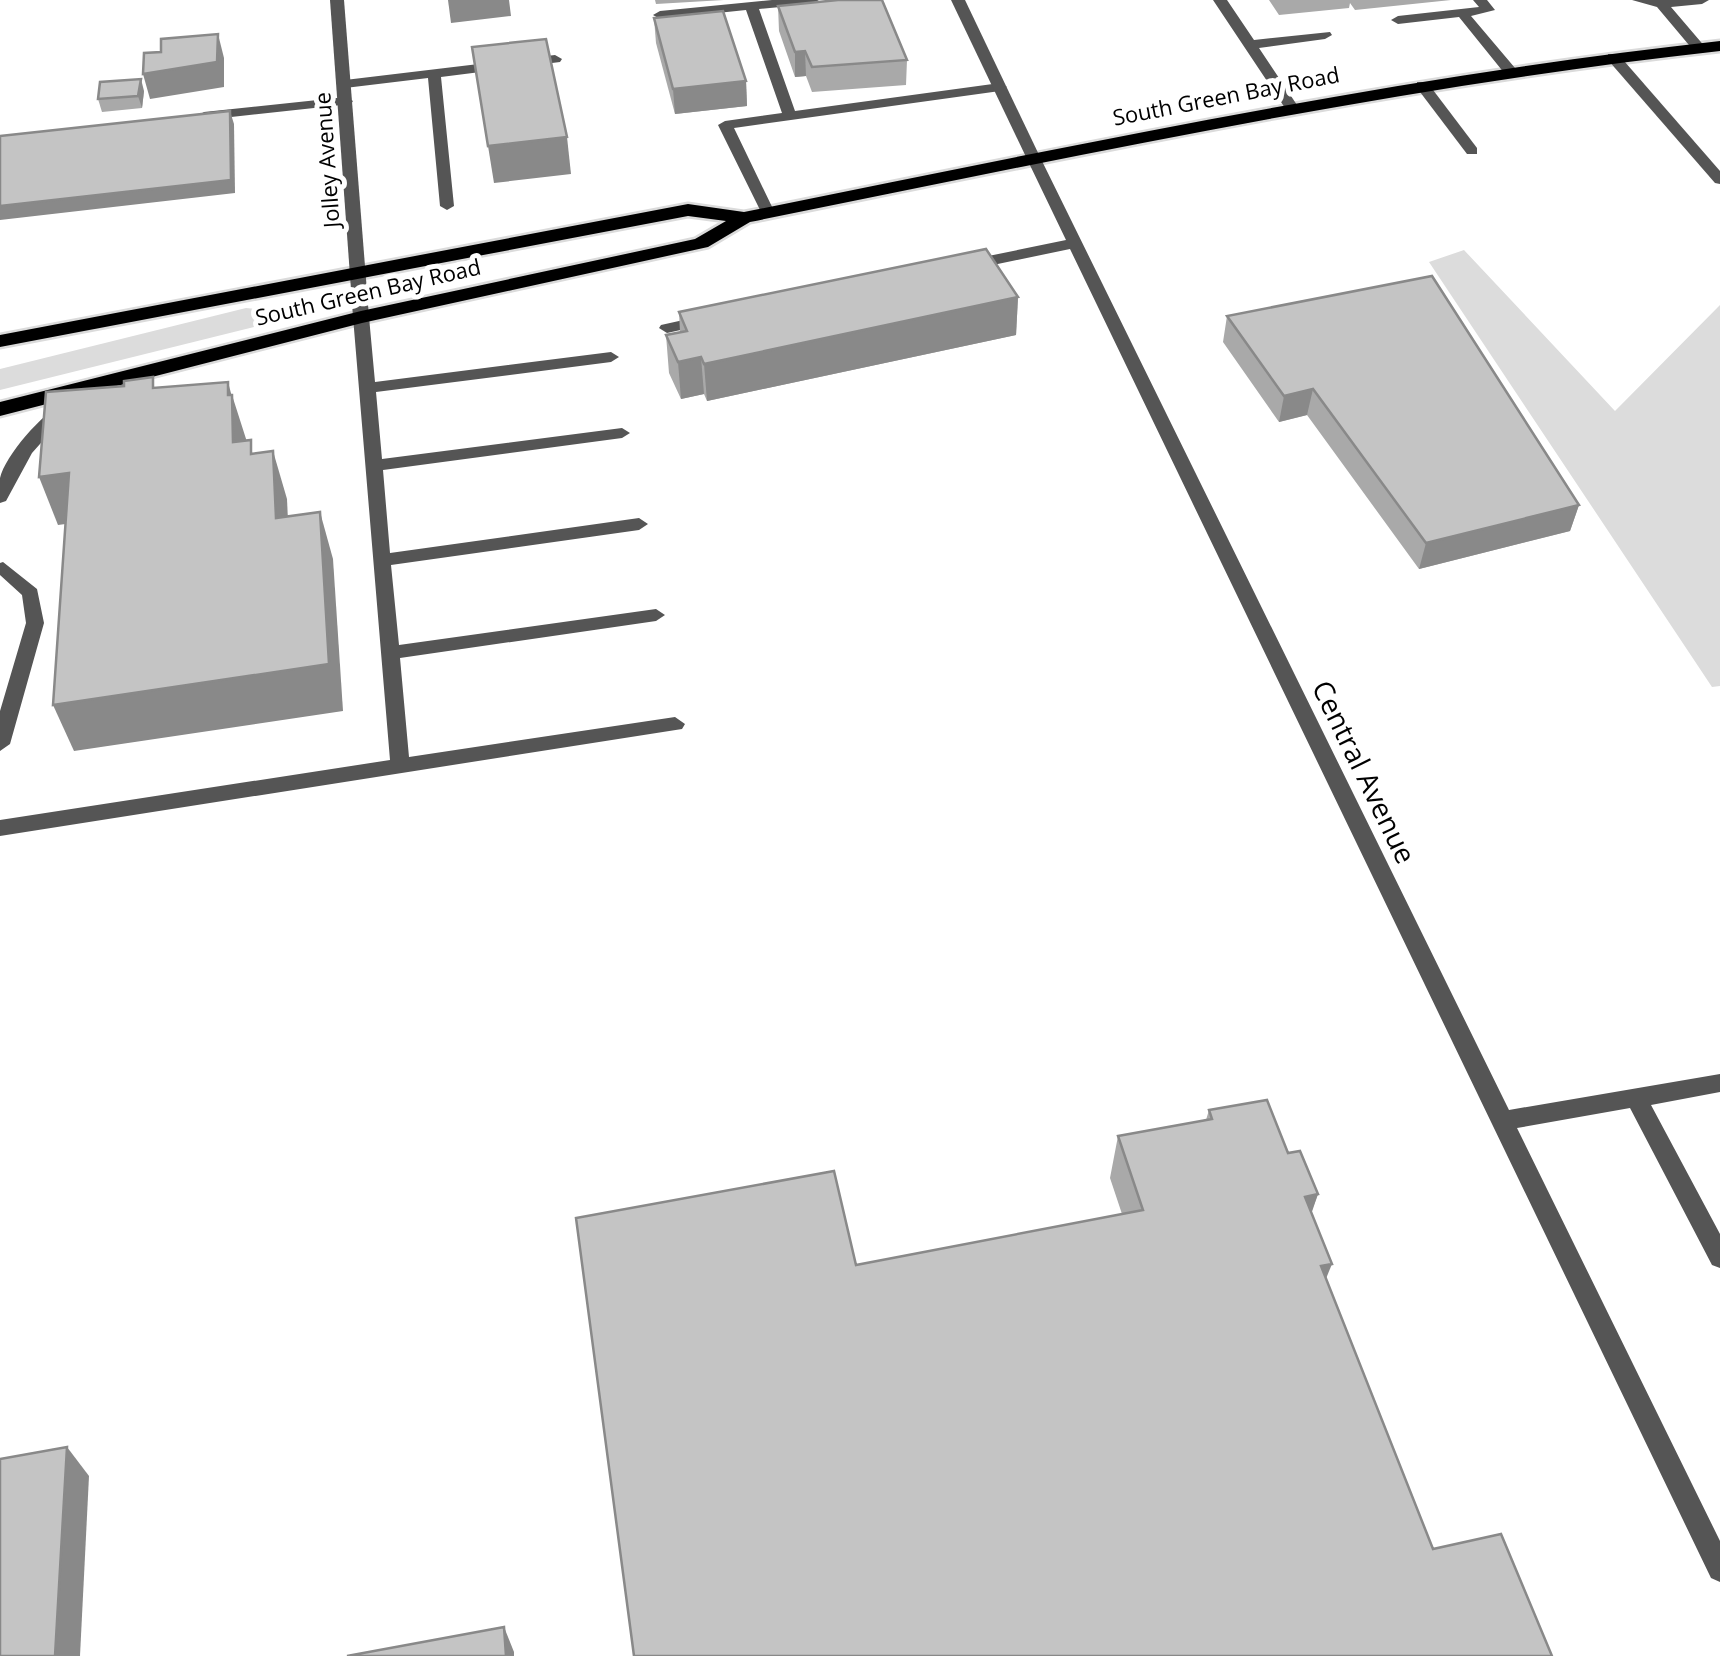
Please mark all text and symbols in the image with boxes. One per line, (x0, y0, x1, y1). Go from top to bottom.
street label: South Green Bay Road (1110, 58, 1342, 132)
street label: Jolley Avenue (306, 91, 346, 231)
street label: South Green Bay Road (252, 250, 483, 332)
street label: Central Avenue (1304, 674, 1426, 869)

